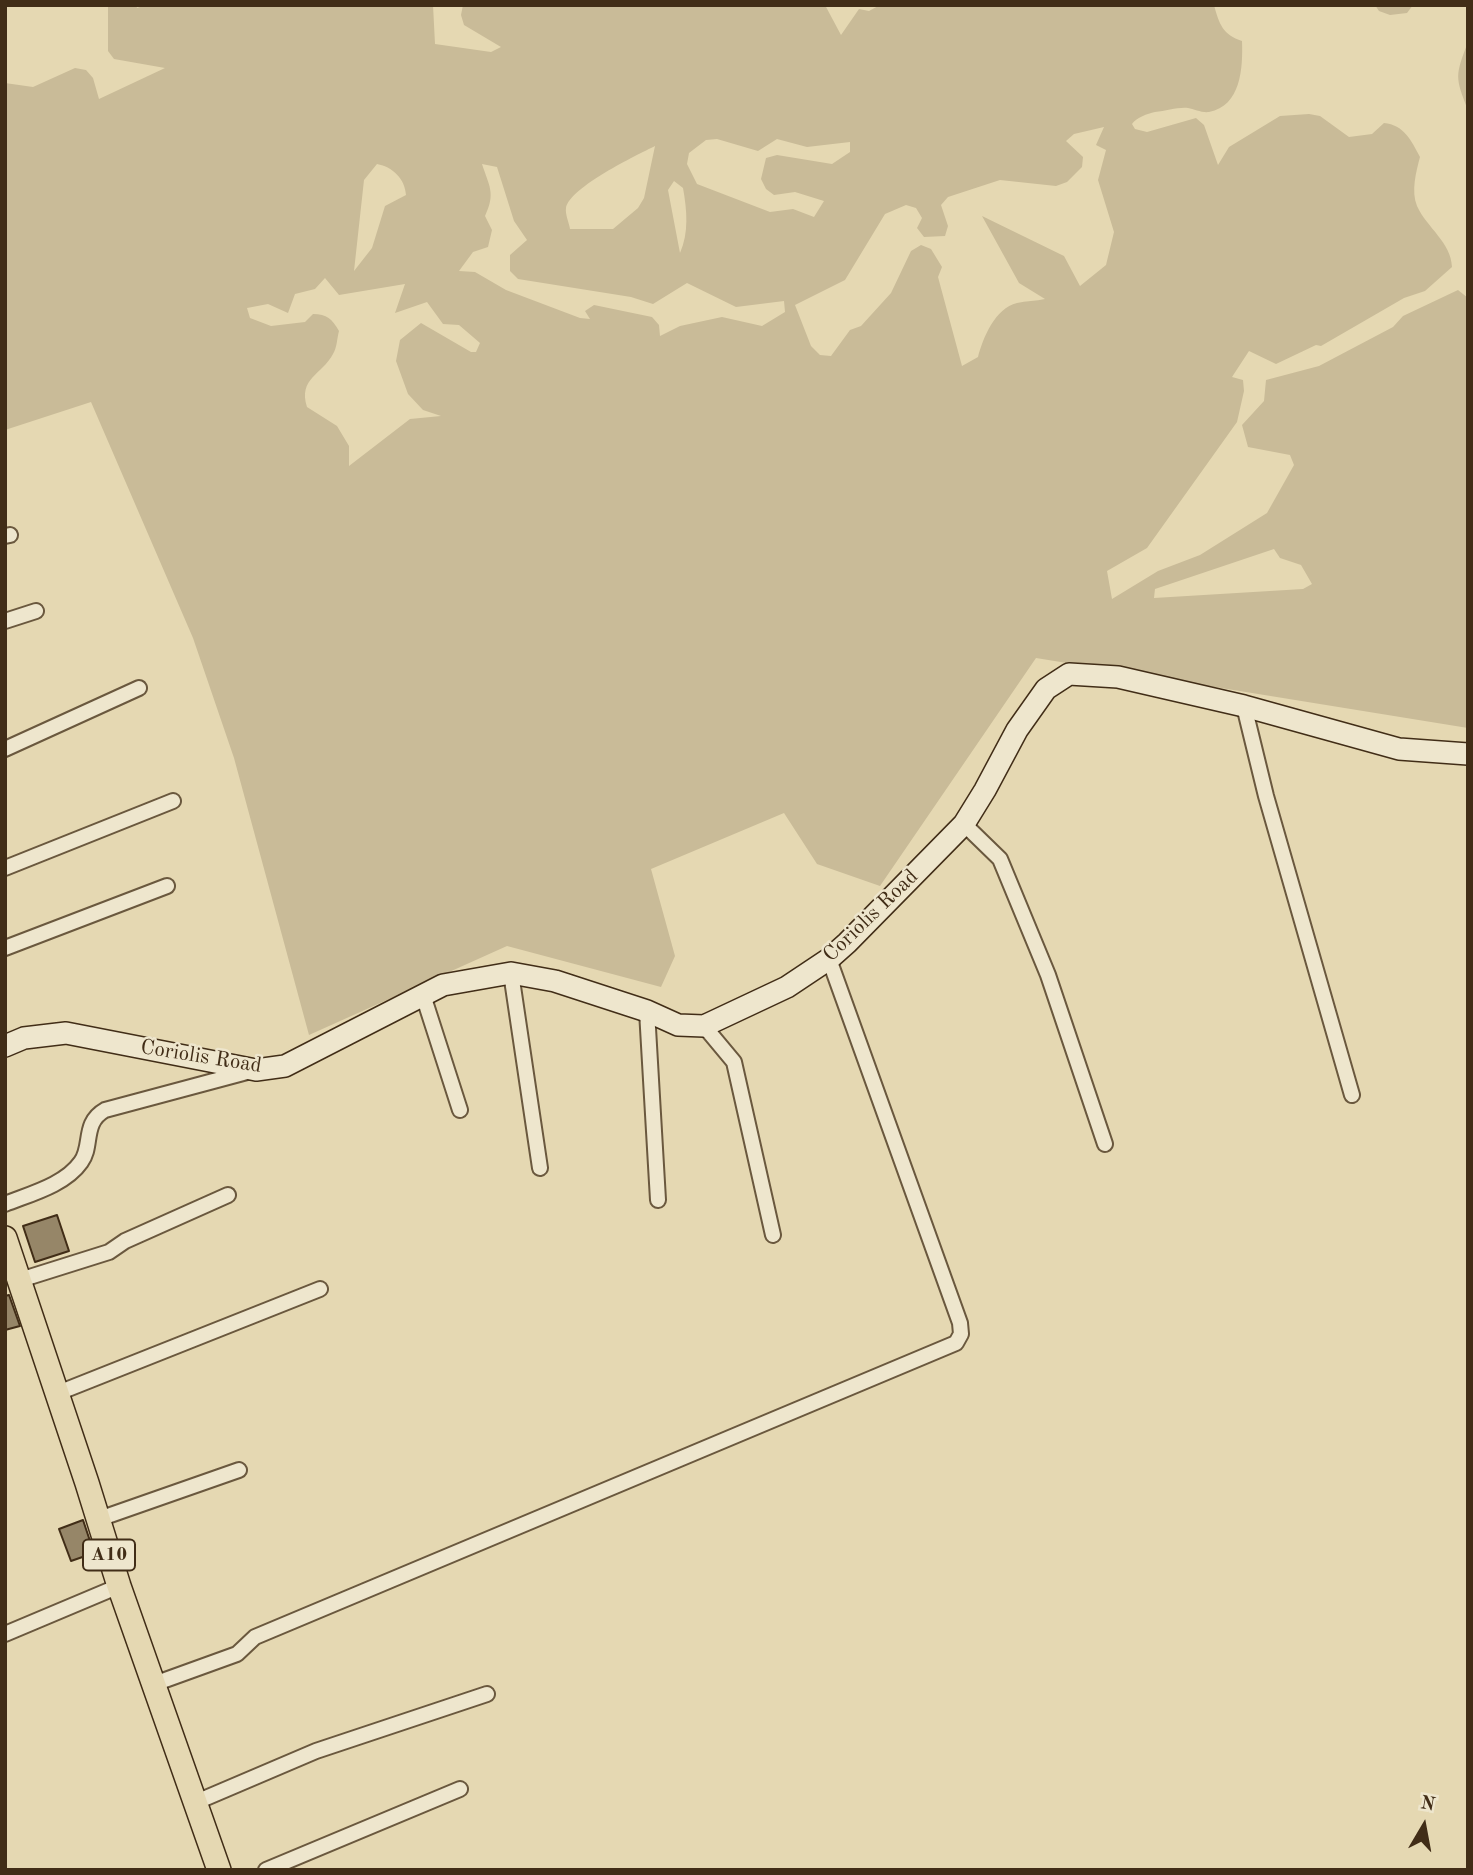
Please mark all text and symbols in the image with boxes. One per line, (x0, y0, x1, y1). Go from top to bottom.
street label: Coriolis Road (818, 864, 924, 968)
street label: Coriolis Road (139, 1035, 263, 1079)
road number: A10 (83, 1540, 135, 1570)
north arrow (1389, 1791, 1459, 1861)
text: N (1419, 1794, 1437, 1815)

